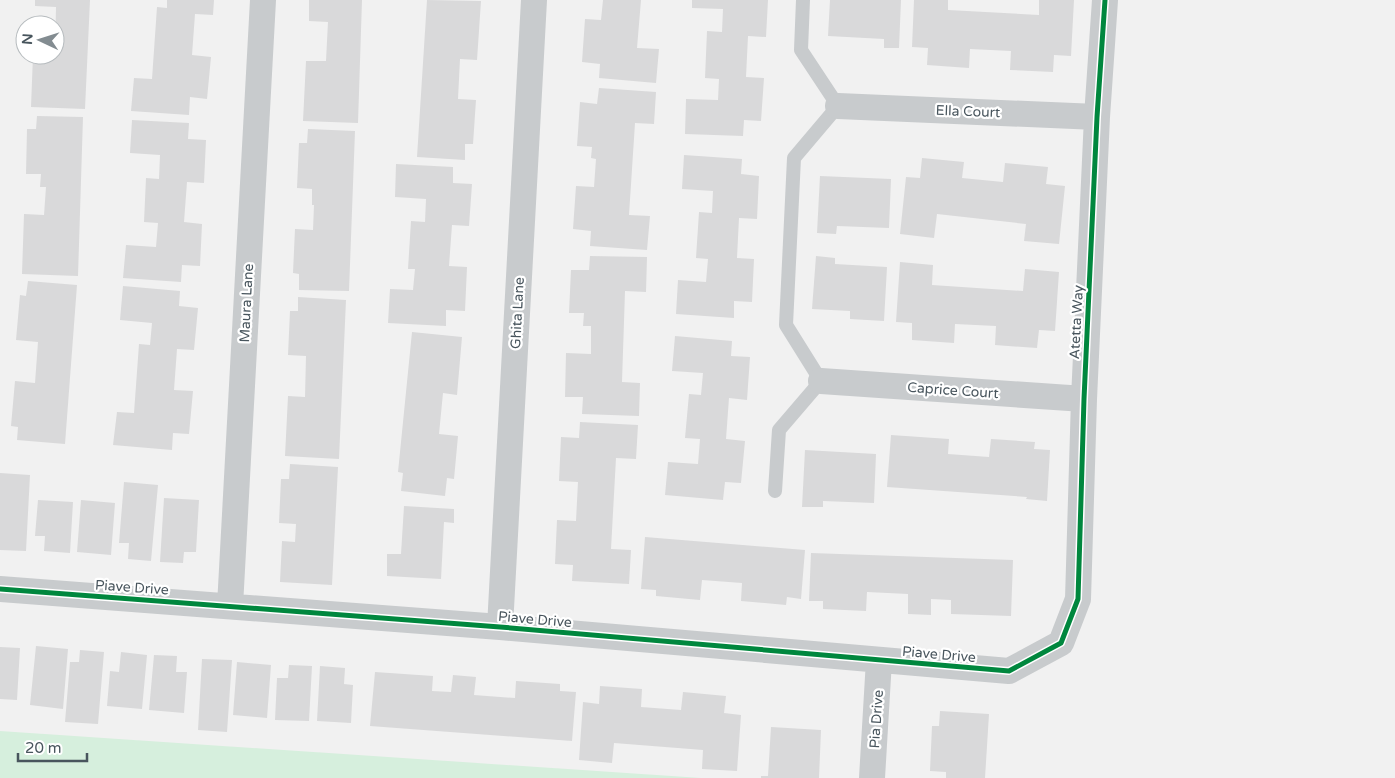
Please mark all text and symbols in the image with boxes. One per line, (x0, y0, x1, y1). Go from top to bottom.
north arrow (15, 15, 65, 65)
text: N (19, 33, 36, 45)
street label: Ella Court (935, 102, 1001, 121)
street label: Maura Lane (236, 263, 257, 343)
street label: Ghita Lane (507, 277, 528, 349)
street label: Atetta Way (1066, 284, 1087, 360)
street label: Caprice Court (907, 379, 1000, 402)
street label: Piave Drive (95, 576, 169, 599)
street label: Piave Drive (497, 608, 573, 631)
street label: Piave Drive (901, 643, 977, 666)
street label: Pia Drive (866, 689, 887, 749)
scale bar (18, 730, 86, 762)
text: 20 m (25, 739, 62, 757)

